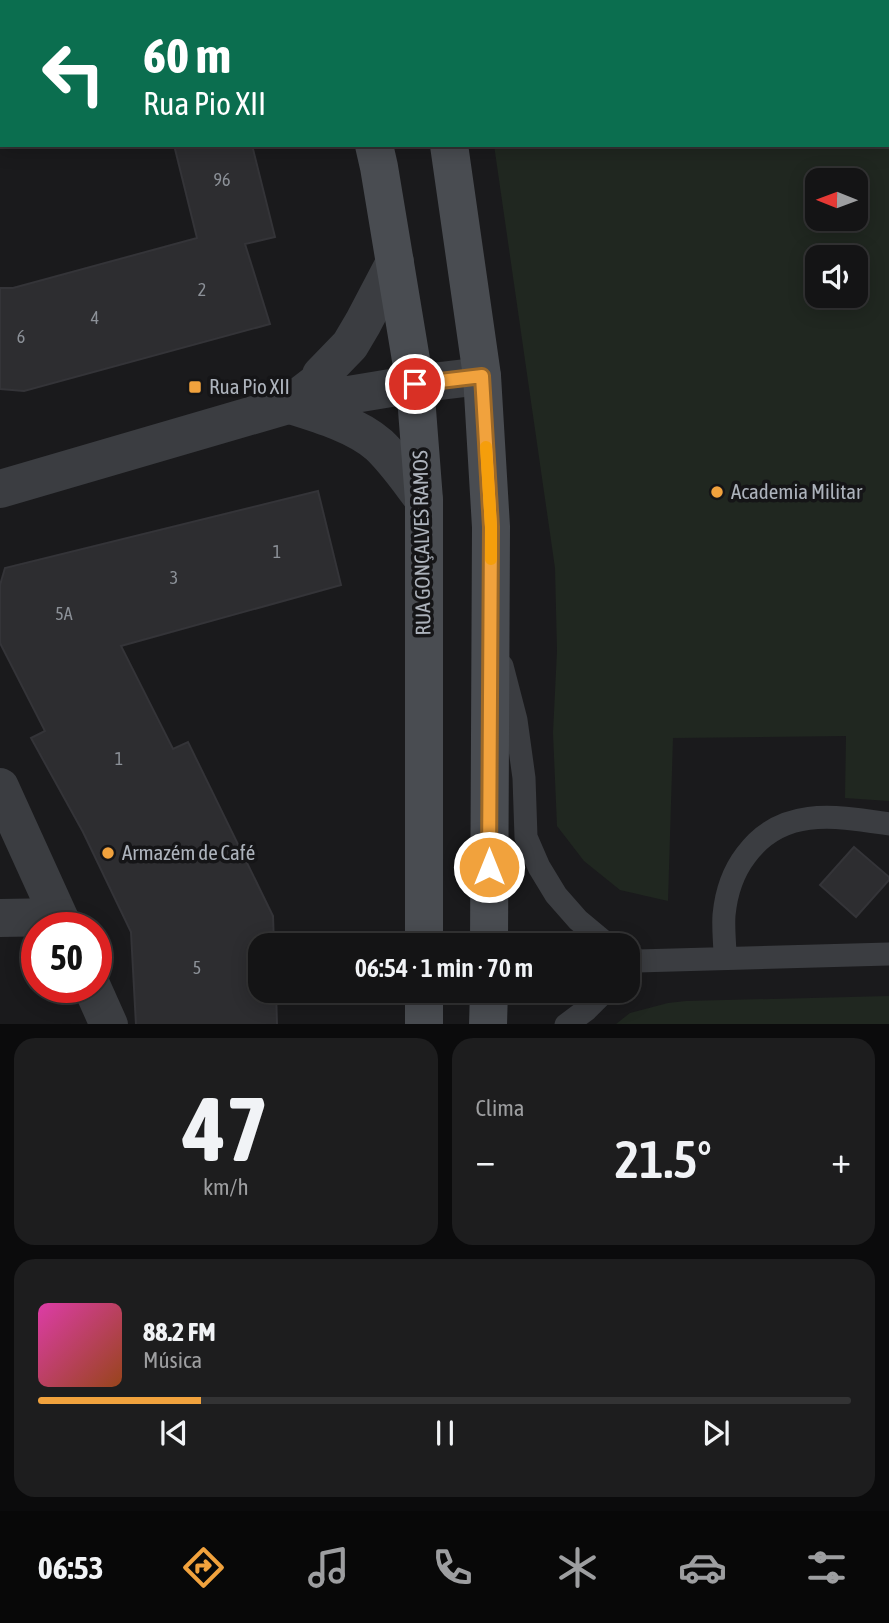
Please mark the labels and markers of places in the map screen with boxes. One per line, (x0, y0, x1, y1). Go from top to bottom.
pin (385, 354, 445, 414)
place label: Rua Pio XII (209, 374, 290, 398)
marker: Rua Pio XII (187, 379, 203, 395)
place label: Academia Militar (731, 479, 863, 503)
marker: Academia Militar (709, 484, 725, 500)
place label: Armazém de Café (122, 840, 255, 864)
marker: Armazém de Café (100, 845, 116, 861)

